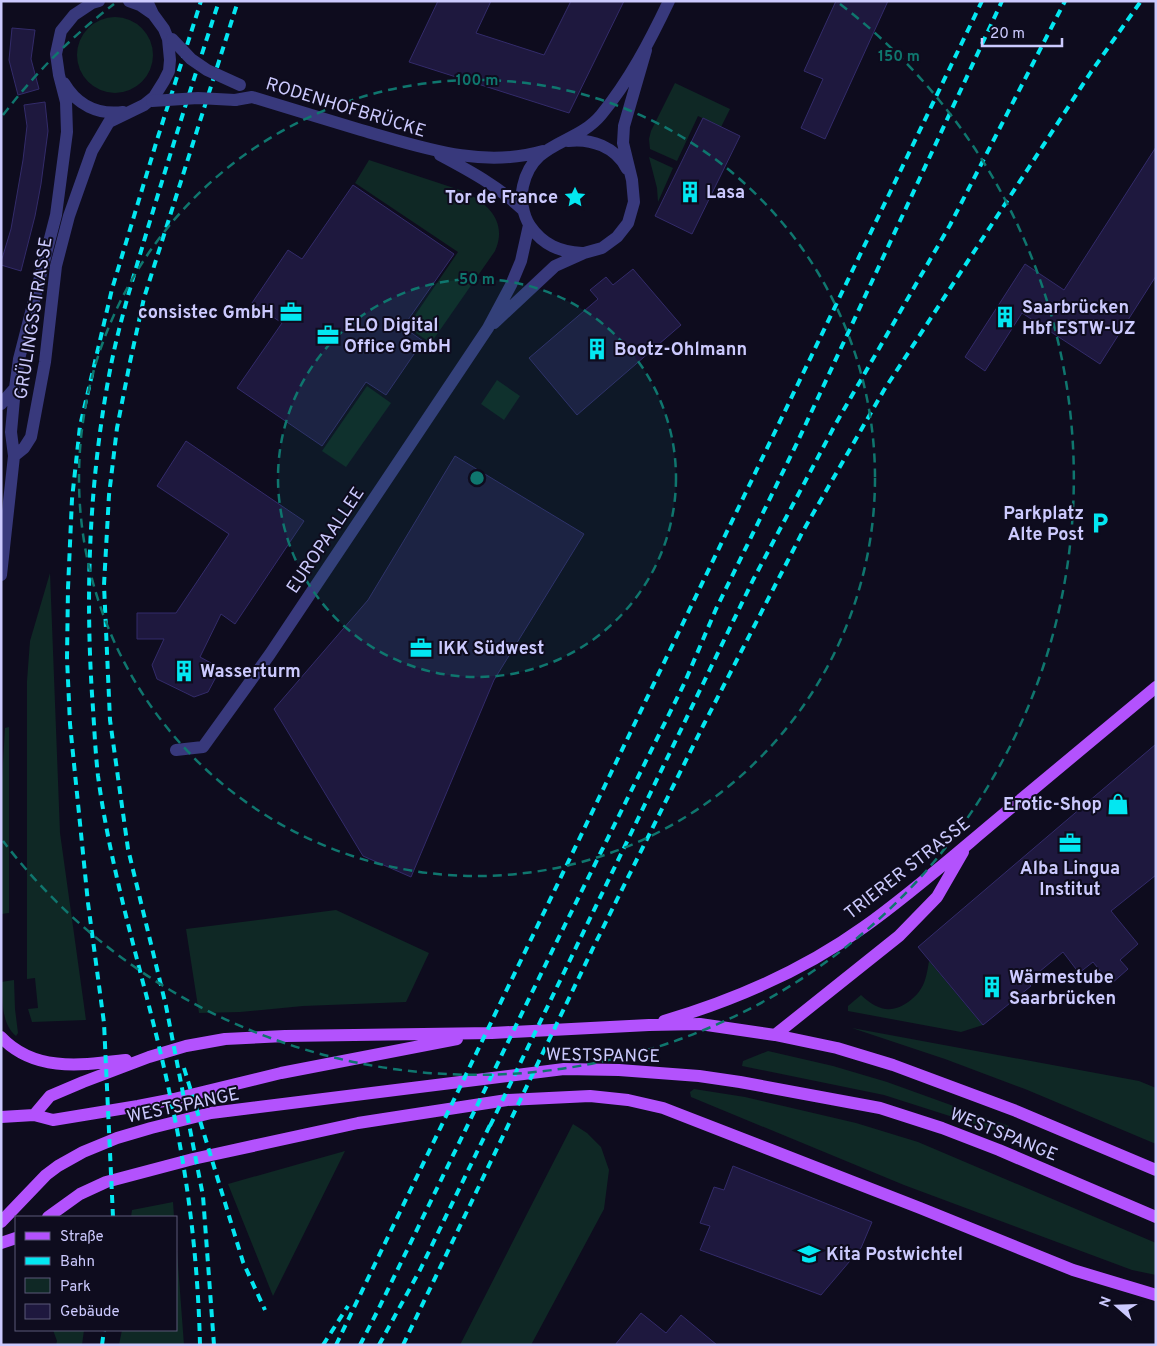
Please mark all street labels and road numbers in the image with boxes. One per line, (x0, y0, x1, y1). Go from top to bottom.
street label: RODENHOFBRÜCKE (263, 71, 429, 144)
street label: GRÜLINGSSTRASSE (8, 235, 59, 401)
street label: EUROPAALLEE (282, 483, 370, 598)
street label: TRIERER STRASSE (840, 813, 975, 926)
street label: WESTSPANGE (546, 1044, 660, 1069)
street label: WESTSPANGE (125, 1083, 242, 1130)
street label: WESTSPANGE (946, 1103, 1061, 1167)

